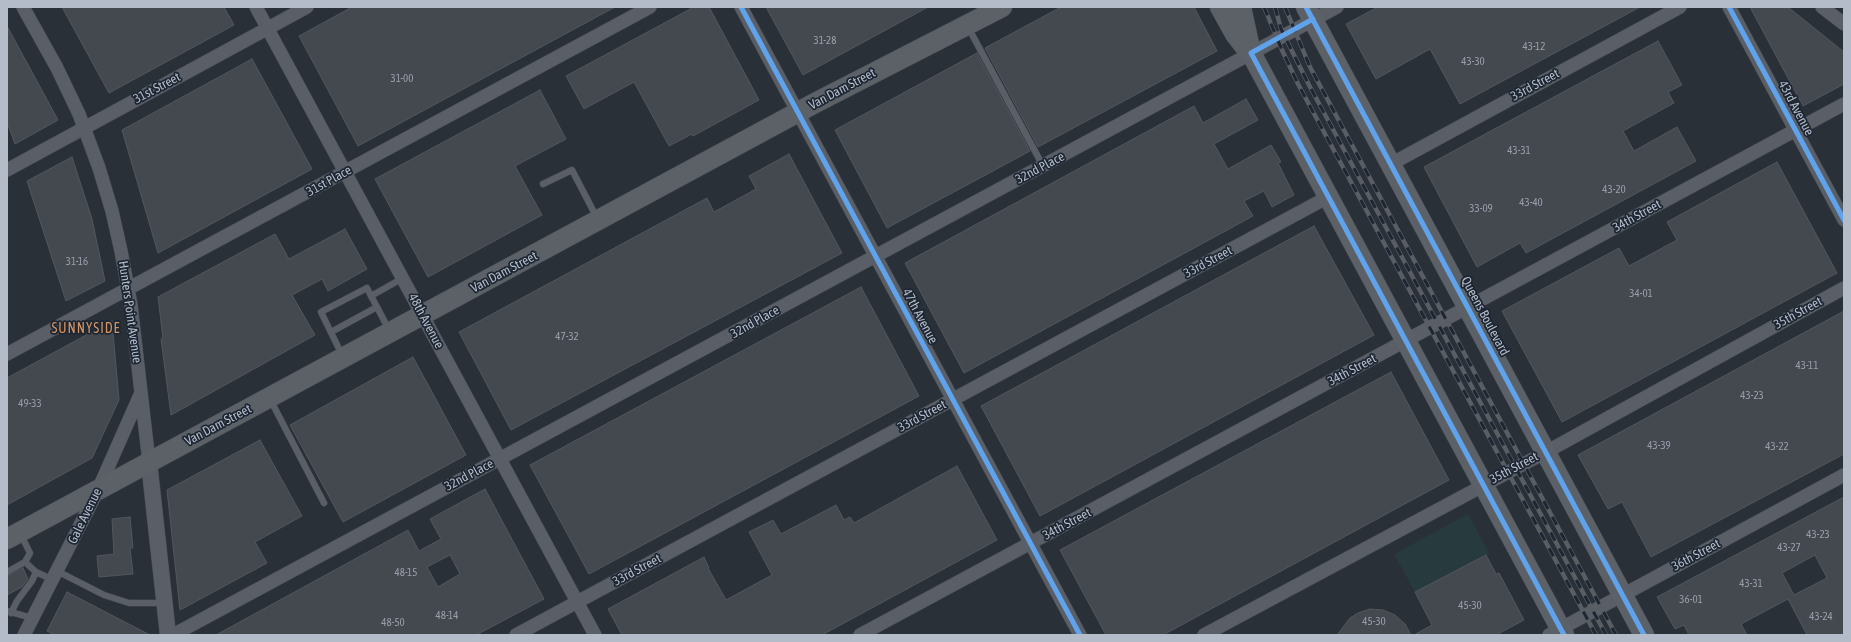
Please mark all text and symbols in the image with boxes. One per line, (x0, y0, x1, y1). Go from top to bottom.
house number: 31-28 (814, 34, 836, 48)
house number: 43-12 (1523, 40, 1545, 54)
house number: 43-30 (1461, 55, 1485, 69)
street label: Van Dam Street (806, 65, 878, 113)
street label: 33rd Street (1508, 66, 1562, 104)
street label: 31st Street (131, 69, 183, 107)
house number: 31-00 (391, 72, 413, 86)
street label: 43rd Avenue (1775, 78, 1817, 138)
house number: 43-31 (1507, 144, 1531, 158)
street label: 32nd Place (1013, 149, 1067, 187)
street label: 31st Place (304, 162, 354, 200)
house number: 43-20 (1602, 183, 1626, 197)
house number: 43-40 (1519, 196, 1543, 210)
street label: 34th Street (1610, 196, 1664, 236)
house number: 33-09 (1469, 202, 1493, 216)
street label: 33rd Street (1181, 243, 1235, 281)
street label: Van Dam Street (468, 248, 540, 296)
house number: 31-16 (66, 255, 88, 269)
street label: Hunters Point Avenue (115, 260, 145, 364)
street label: Queens Boulevard (1458, 274, 1512, 358)
street label: 47th Avenue (899, 286, 941, 346)
house number: 34-01 (1629, 287, 1653, 301)
street label: 48th Avenue (405, 291, 447, 351)
street label: 35th Street (1771, 293, 1825, 333)
street label: 32nd Place (728, 302, 782, 342)
district label: SUNNYSIDE (51, 321, 121, 337)
house number: 47-32 (555, 330, 579, 344)
street label: 34th Street (1325, 351, 1379, 389)
house number: 43-11 (1796, 359, 1818, 373)
house number: 43-23 (1740, 389, 1764, 403)
house number: 49-33 (18, 397, 42, 411)
street label: 33rd Street (895, 397, 949, 435)
street label: Van Dam Street (182, 401, 254, 449)
house number: 43-39 (1647, 439, 1671, 453)
house number: 43-22 (1765, 440, 1789, 454)
street label: 35th Street (1487, 449, 1541, 487)
street label: 32nd Place (442, 456, 496, 494)
street label: Gale Avenue (65, 486, 105, 546)
street label: 34th Street (1040, 505, 1094, 543)
house number: 43-23 (1806, 528, 1830, 542)
street label: 36th Street (1669, 536, 1723, 574)
house number: 43-27 (1777, 541, 1801, 555)
street label: 33rd Street (610, 551, 664, 589)
house number: 48-15 (395, 566, 417, 580)
house number: 43-31 (1739, 577, 1763, 591)
house number: 36-01 (1679, 593, 1703, 607)
house number: 45-30 (1458, 599, 1482, 613)
house number: 48-14 (436, 609, 458, 623)
house number: 43-24 (1809, 610, 1833, 624)
house number: 45-30 (1362, 615, 1386, 629)
house number: 48-50 (381, 616, 405, 630)

